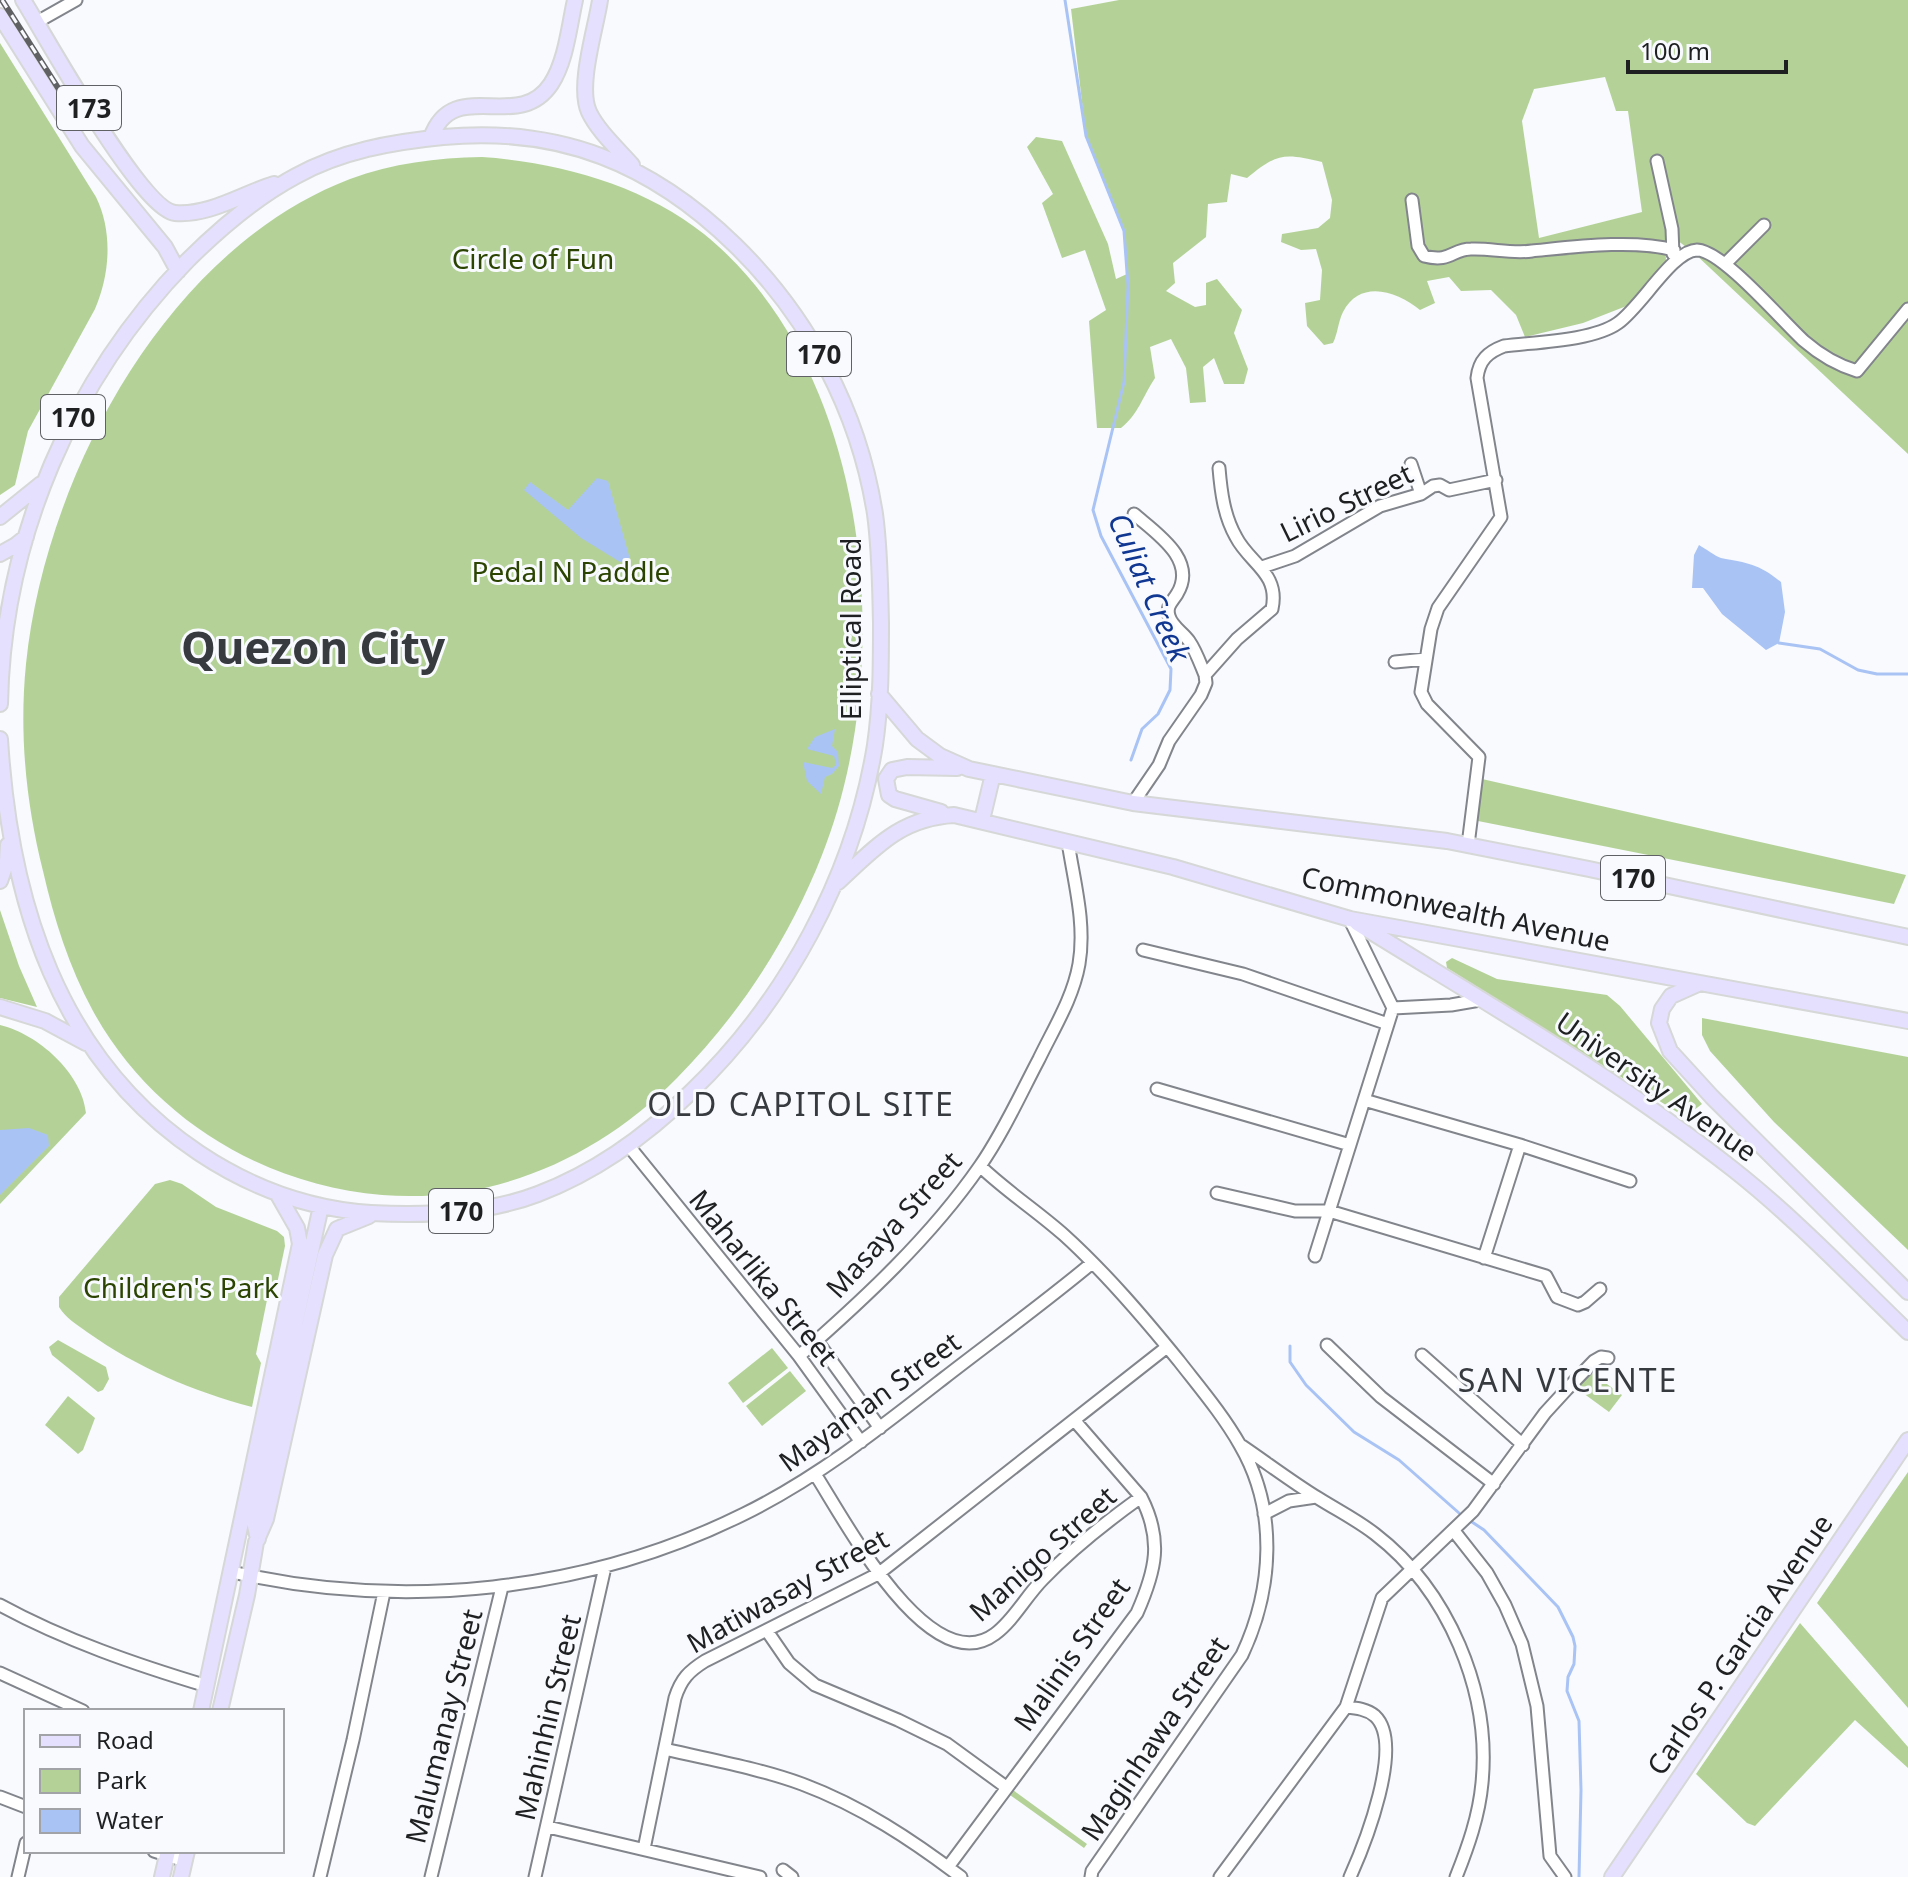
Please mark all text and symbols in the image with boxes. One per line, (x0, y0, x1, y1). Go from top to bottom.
scale bar (1628, 24, 1786, 74)
text: 100 m (1640, 34, 1710, 67)
road number: 173 (57, 86, 121, 130)
park label: Circle of Fun (452, 239, 614, 277)
road number: 170 (787, 332, 851, 376)
road number: 170 (41, 395, 105, 439)
street label: Lirio Street (1273, 454, 1419, 550)
water label: Culiat Creek (1099, 506, 1202, 669)
street label: Elliptical Road (831, 538, 869, 720)
park label: Pedal N Paddle (472, 552, 670, 590)
district label: Quezon City (181, 617, 446, 677)
road number: 170 (1601, 856, 1665, 900)
street label: Commonwealth Avenue (1298, 857, 1614, 959)
street label: University Avenue (1549, 1002, 1765, 1170)
district label: OLD CAPITOL SITE (647, 1082, 955, 1125)
street label: Masaya Street (817, 1142, 969, 1306)
street label: Maharlika Street (681, 1181, 847, 1373)
road number: 170 (429, 1189, 493, 1233)
park label: Children's Park (83, 1268, 279, 1306)
street label: Mayaman Street (771, 1322, 967, 1480)
district label: SAN VICENTE (1458, 1358, 1678, 1401)
street label: Manigo Street (960, 1477, 1124, 1629)
street label: Carlos P. Garcia Avenue (1637, 1506, 1841, 1782)
street label: Matiwasay Street (679, 1519, 895, 1661)
street label: Malinis Street (1004, 1570, 1138, 1738)
street label: Malumanay Street (395, 1605, 491, 1847)
street label: Mahinhin Street (505, 1610, 589, 1824)
street label: Maginhawa Street (1071, 1628, 1237, 1848)
legend (24, 1709, 284, 1853)
text: Road (96, 1723, 154, 1756)
text: Park (96, 1763, 147, 1796)
text: Water (96, 1803, 164, 1836)

